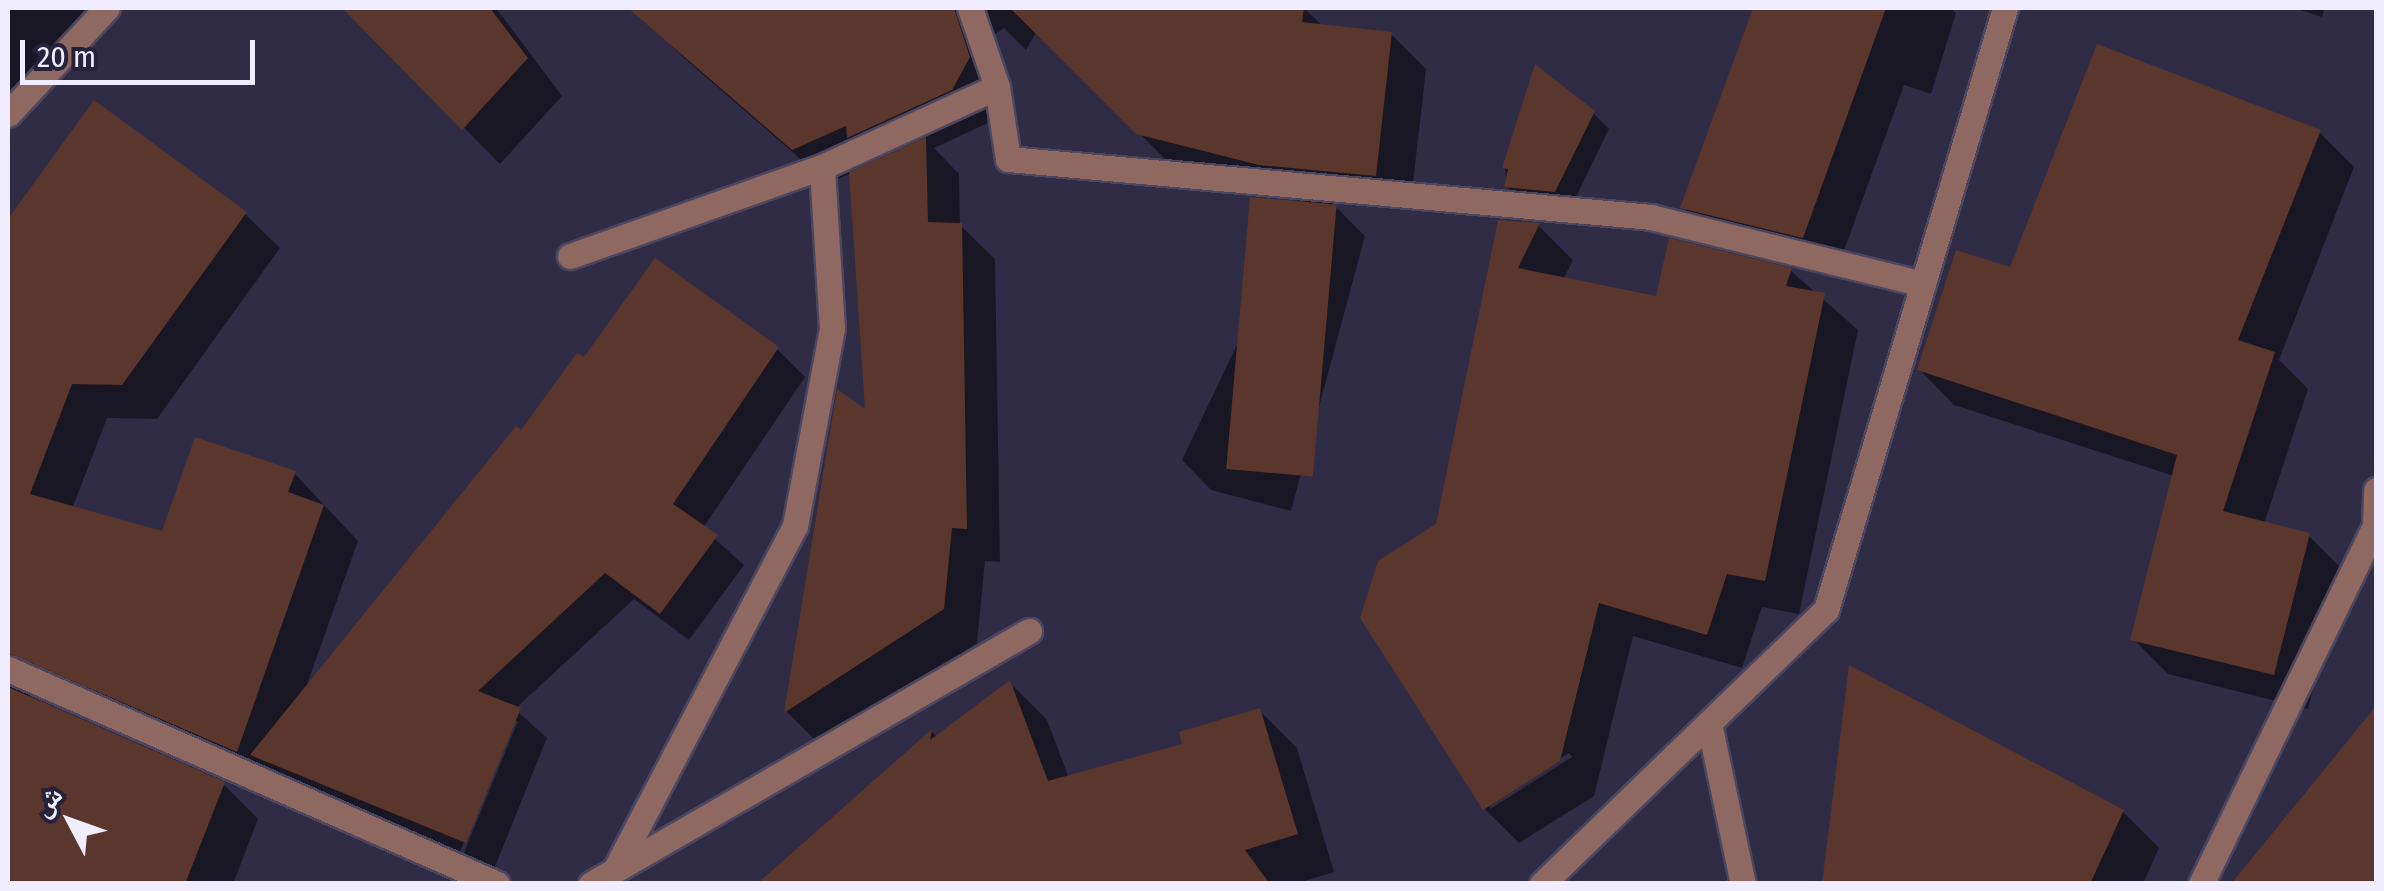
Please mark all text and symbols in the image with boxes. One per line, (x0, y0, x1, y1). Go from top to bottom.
scale bar (25, 20, 260, 82)
text: 20 m (37, 39, 96, 75)
north arrow (20, 771, 120, 871)
text: ش (25, 779, 69, 823)

